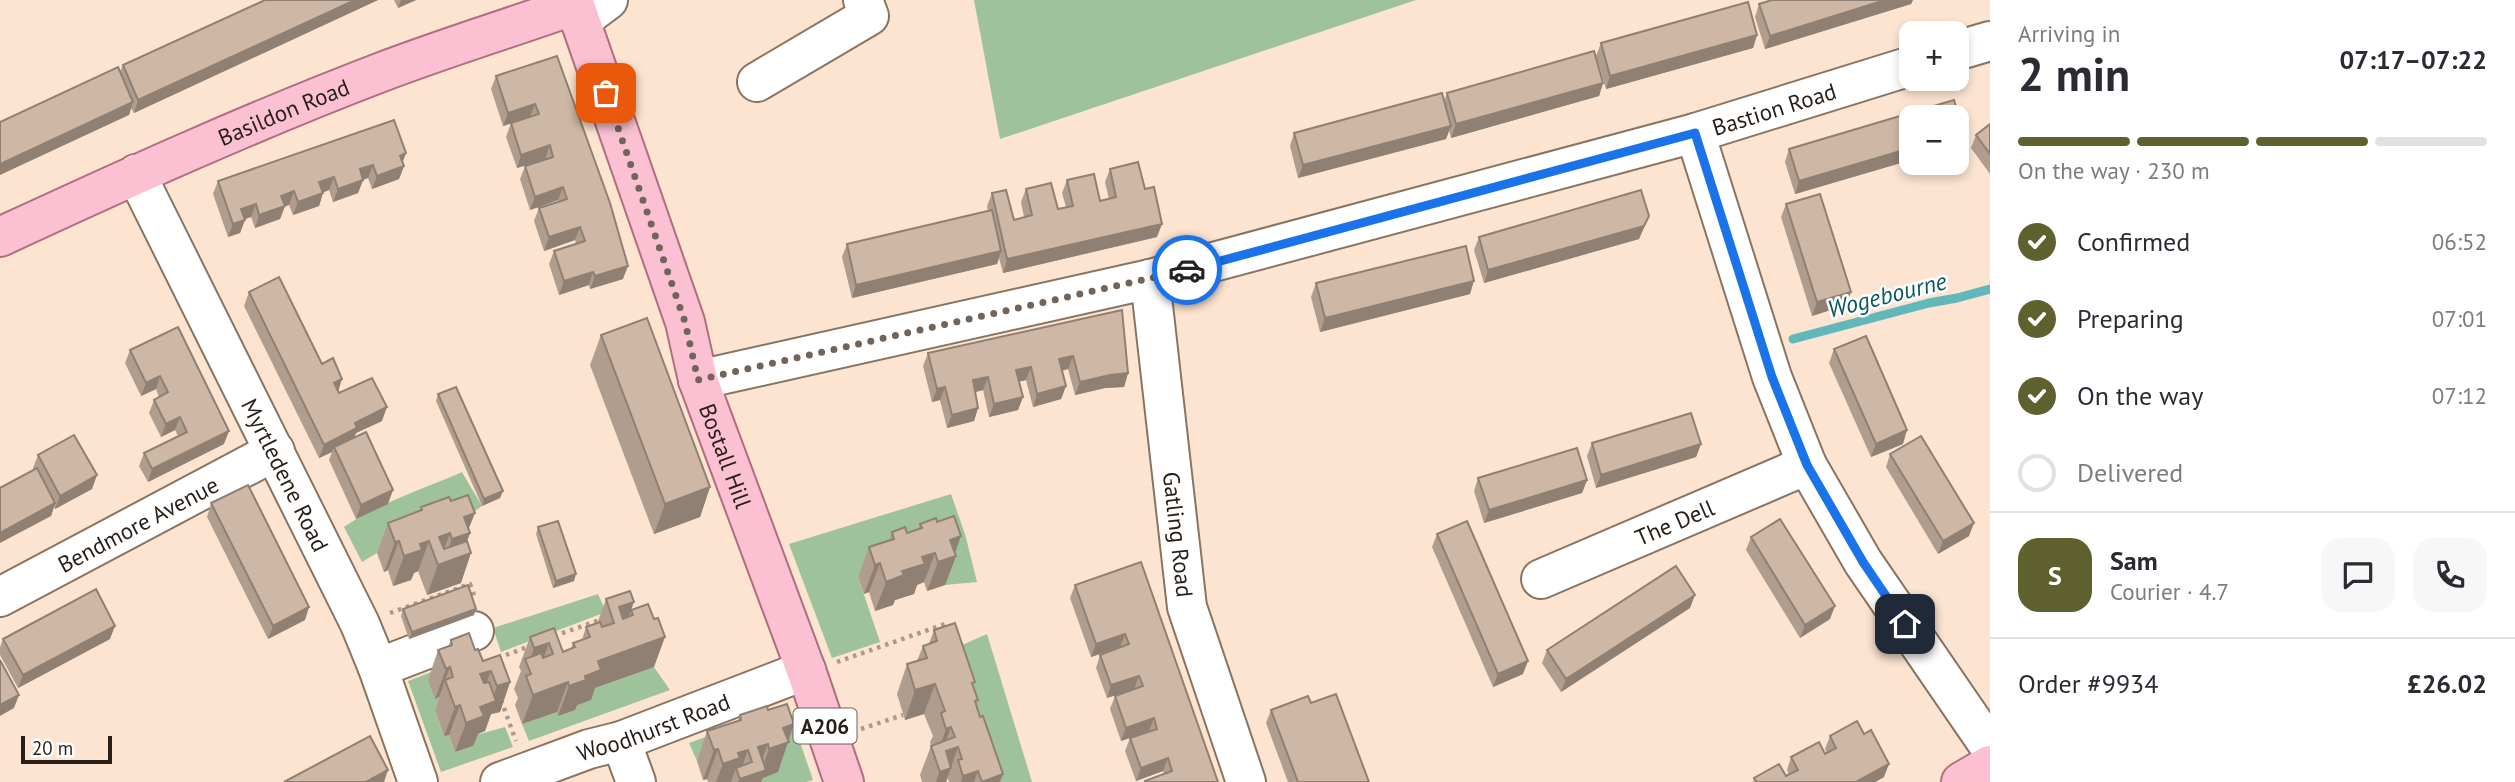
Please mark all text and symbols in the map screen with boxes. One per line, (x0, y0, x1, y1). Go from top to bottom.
text: Arriving in (2018, 19, 2120, 48)
map controls (1899, 21, 1969, 175)
button: + (1899, 21, 1969, 91)
text: 07:17–07:22 (2340, 43, 2487, 76)
text: 2 min (2018, 44, 2130, 104)
pin (576, 63, 636, 123)
street label: Basildon Road (213, 72, 353, 152)
icon: bag (587, 74, 625, 112)
street label: Bastion Road (1708, 76, 1840, 141)
button: − (1899, 105, 1969, 175)
text: On the way · 230 m (2018, 156, 2210, 185)
icon: check (2018, 223, 2056, 261)
text: Confirmed (2077, 225, 2190, 258)
text: 06:52 (2432, 227, 2487, 256)
courier (1152, 235, 1222, 305)
icon: car (1168, 251, 1206, 289)
water label: Wogebourne (1824, 265, 1950, 325)
icon: check (2018, 300, 2056, 338)
text: Preparing (2077, 302, 2184, 335)
text: 07:01 (2432, 304, 2487, 333)
icon: check (2018, 377, 2056, 415)
text: On the way (2077, 379, 2203, 412)
text: 07:12 (2432, 381, 2487, 410)
street label: Myrtledene Road (236, 394, 336, 556)
street label: Bostall Hill (693, 399, 759, 512)
text: Delivered (2077, 456, 2183, 489)
street label: Bendmore Avenue (52, 469, 223, 578)
street label: Gatling Road (1157, 470, 1200, 599)
street label: The Dell (1630, 492, 1719, 552)
button: chat (2321, 538, 2395, 612)
button: phone (2413, 538, 2487, 612)
text: Sam (2110, 544, 2158, 577)
text: S (2048, 559, 2062, 592)
text: Courier · 4.7 (2110, 577, 2229, 606)
pin (1875, 594, 1935, 654)
icon: home (1886, 605, 1924, 643)
text: Order #9934 (2018, 667, 2158, 700)
text: £26.02 (2407, 667, 2487, 700)
street label: Woodhurst Road (573, 686, 734, 767)
road number: A206 (794, 708, 856, 744)
scale bar (21, 733, 112, 765)
text: 20 m (32, 736, 73, 760)

